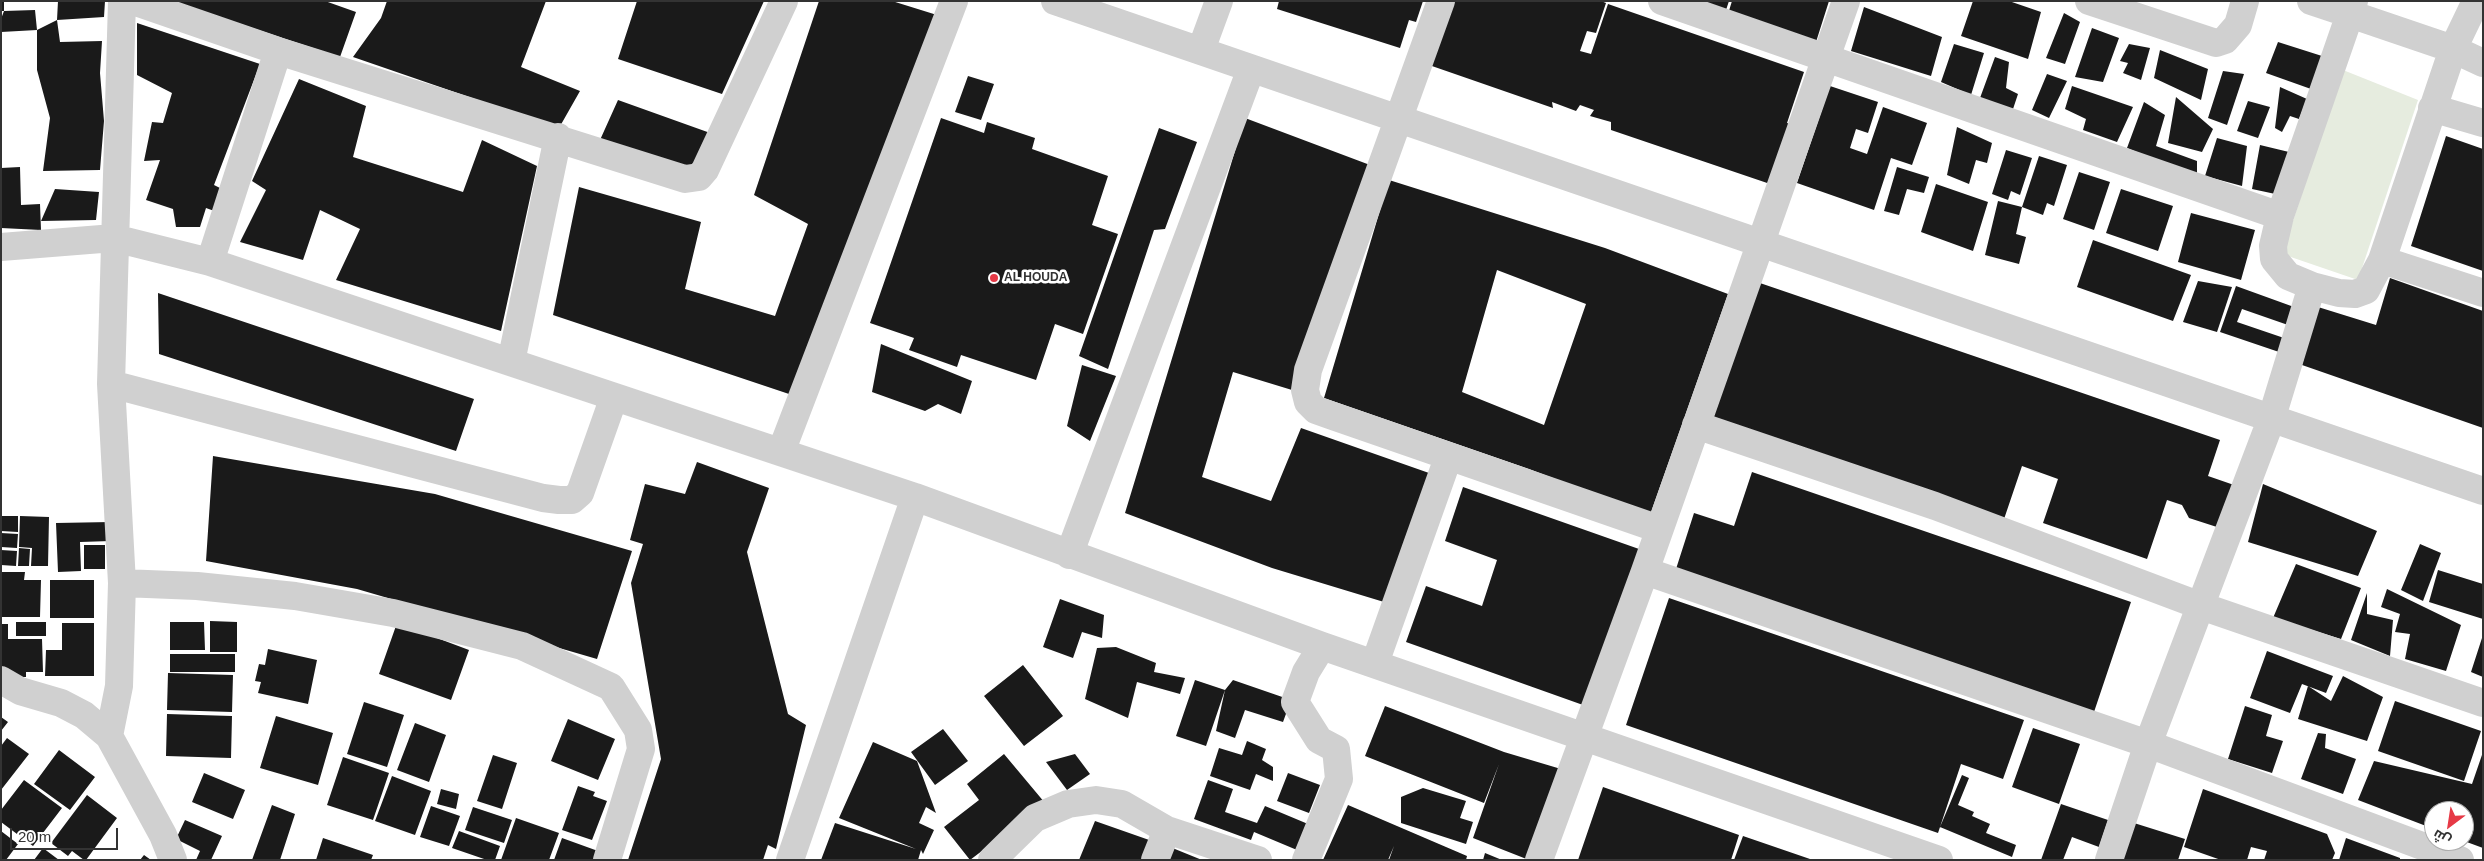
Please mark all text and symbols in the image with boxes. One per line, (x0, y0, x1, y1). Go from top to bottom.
place label: AL HOUDA (1004, 271, 1067, 285)
marker: AL HOUDA (988, 272, 1000, 284)
north arrow (2424, 801, 2474, 851)
scale bar (12, 818, 120, 850)
text: ش (2430, 827, 2454, 849)
text: 20 m (18, 828, 51, 845)

